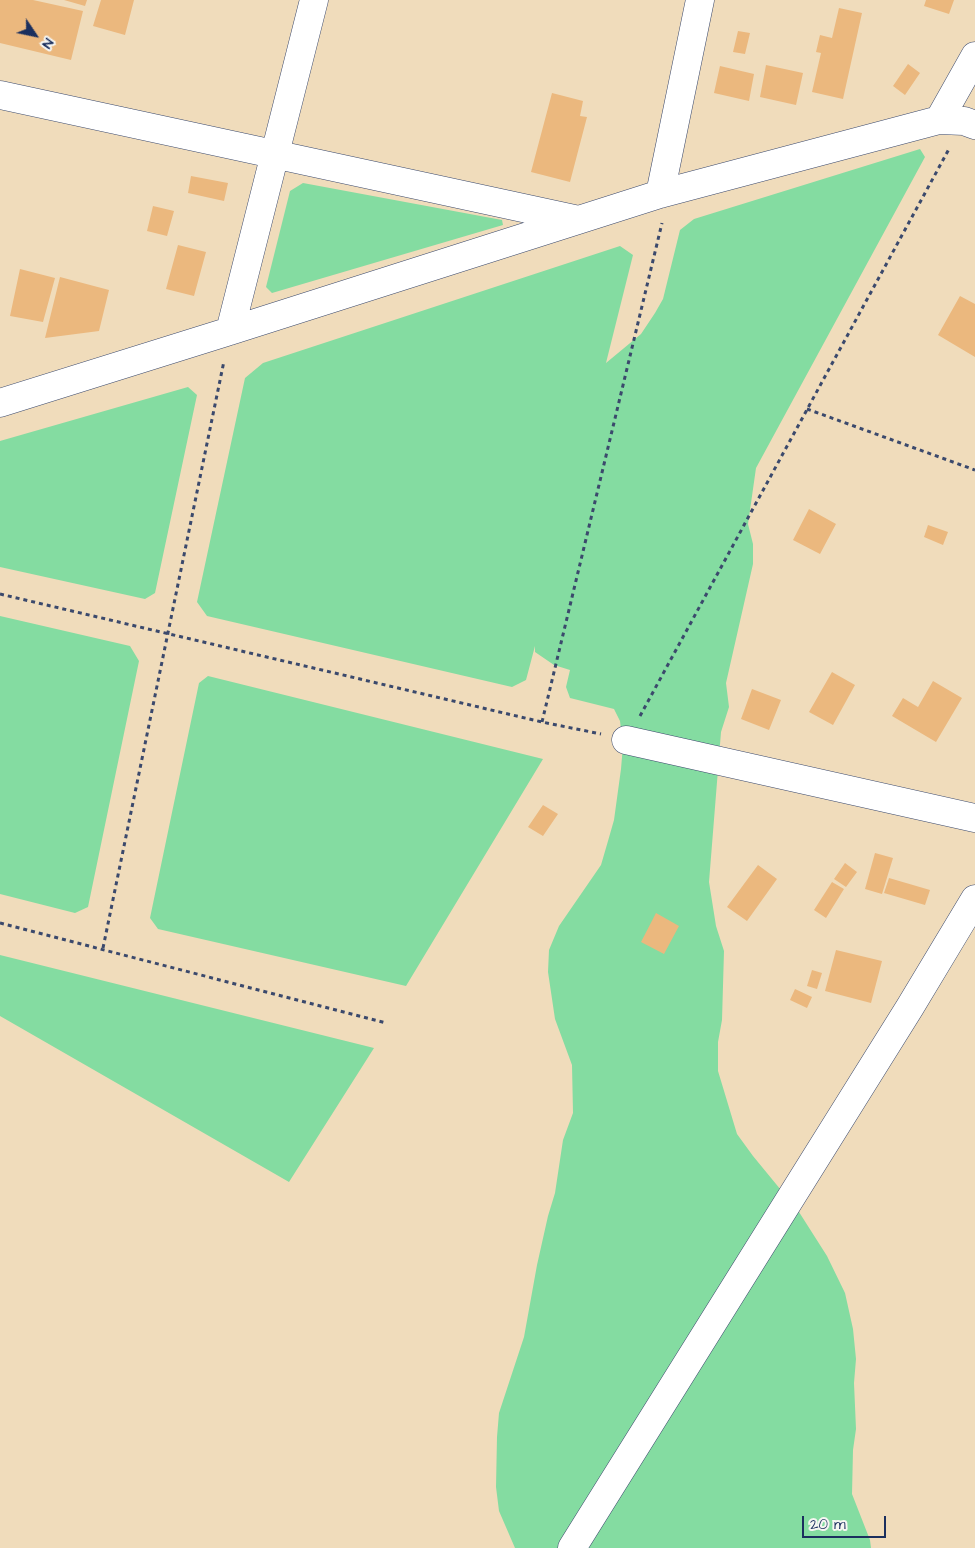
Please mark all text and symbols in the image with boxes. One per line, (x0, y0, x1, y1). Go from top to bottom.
north arrow (10, 10, 60, 60)
text: N (37, 34, 58, 53)
scale bar (805, 1506, 889, 1538)
text: 20 m (810, 1514, 846, 1535)

